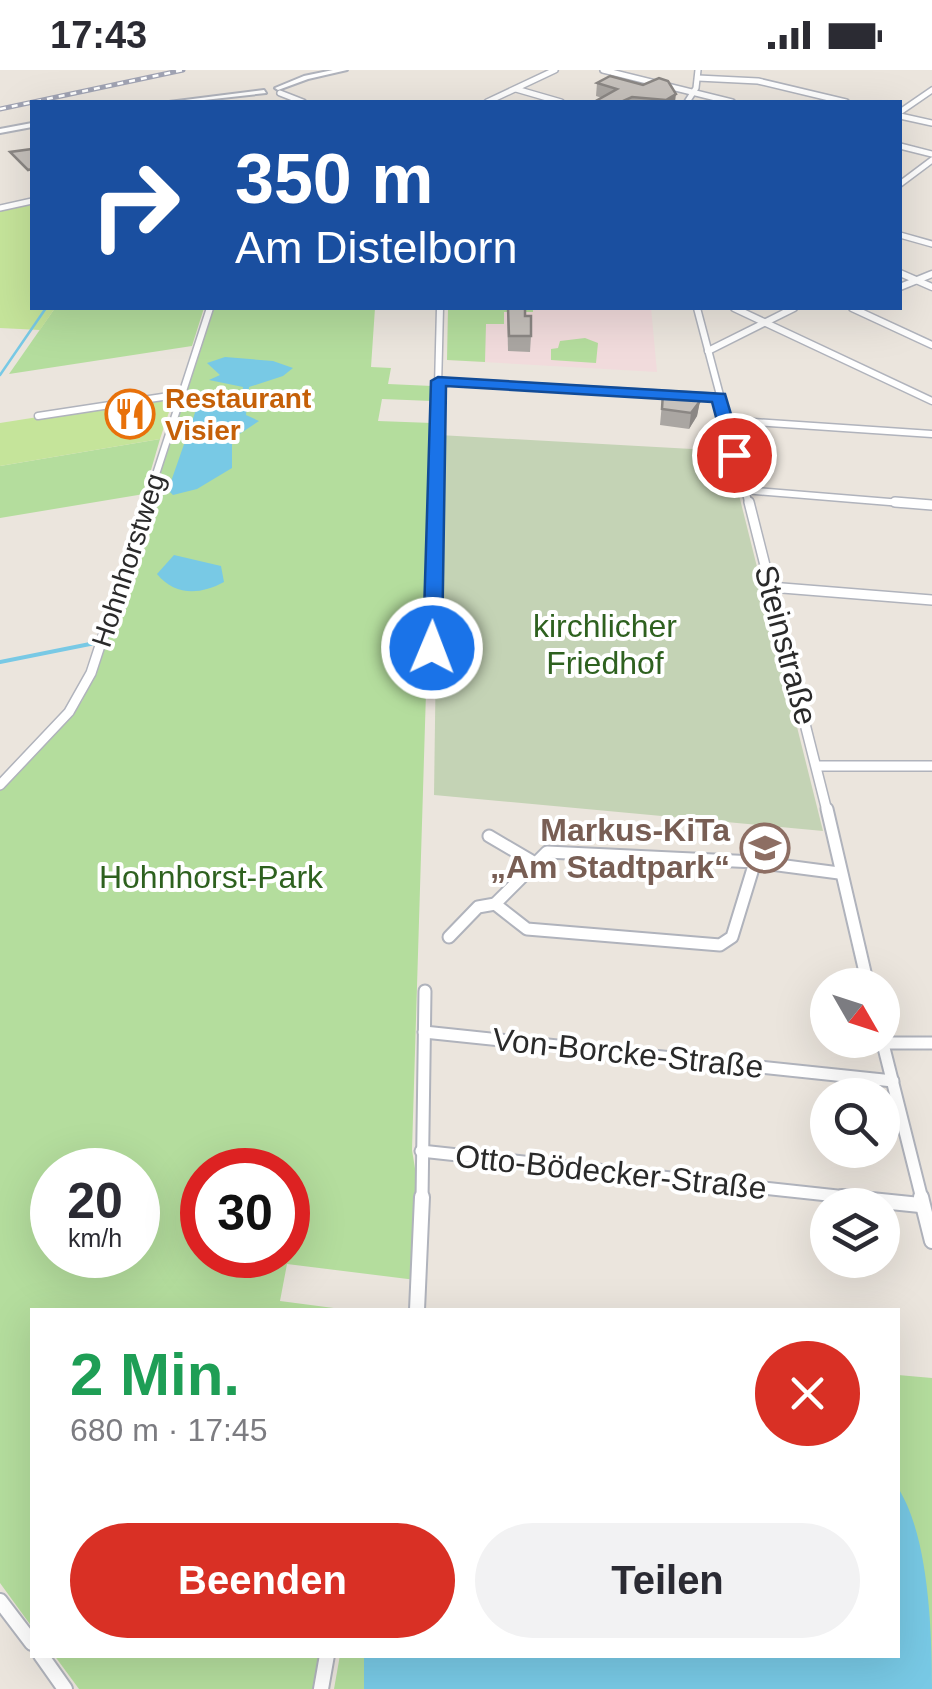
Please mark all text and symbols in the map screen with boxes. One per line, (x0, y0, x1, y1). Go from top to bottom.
text: 17:43 (50, 14, 147, 56)
icon: right (70, 140, 200, 270)
text: 350 m (235, 140, 433, 218)
text: Am Distelborn (235, 222, 518, 273)
place label: Restaurant Visier (165, 383, 311, 446)
restaurant icon: Restaurant Visier (104, 388, 156, 440)
pin (692, 413, 777, 498)
icon: arrive (707, 428, 762, 483)
street label: Hohnhorstweg (86, 470, 171, 651)
street label: Steinstraße (747, 561, 825, 729)
position arrow (380, 596, 484, 700)
park label: kirchlicher Friedhof (533, 608, 677, 681)
place label: Markus-KiTa „Am Stadtpark“ (490, 812, 730, 885)
school or university icon: Markus-KiTa „Am Stadtpark“ (739, 822, 791, 874)
park label: Hohnhorst-Park (99, 859, 324, 895)
north arrow (810, 968, 900, 1058)
map controls (810, 968, 900, 1278)
street label: Von-Borcke-Straße (491, 1021, 765, 1085)
button: search (810, 1078, 900, 1168)
street label: Otto-Bödecker-Straße (453, 1138, 769, 1206)
speed limit sign: 30 (180, 1148, 310, 1278)
text: 20 (67, 1173, 123, 1229)
button: layers (810, 1188, 900, 1278)
text: km/h (68, 1224, 122, 1252)
text: 2 Min. (70, 1341, 240, 1408)
button: close (755, 1341, 860, 1446)
text: 680 m · 17:45 (70, 1412, 267, 1448)
button: Beenden (70, 1523, 455, 1638)
button: Teilen (475, 1523, 860, 1638)

